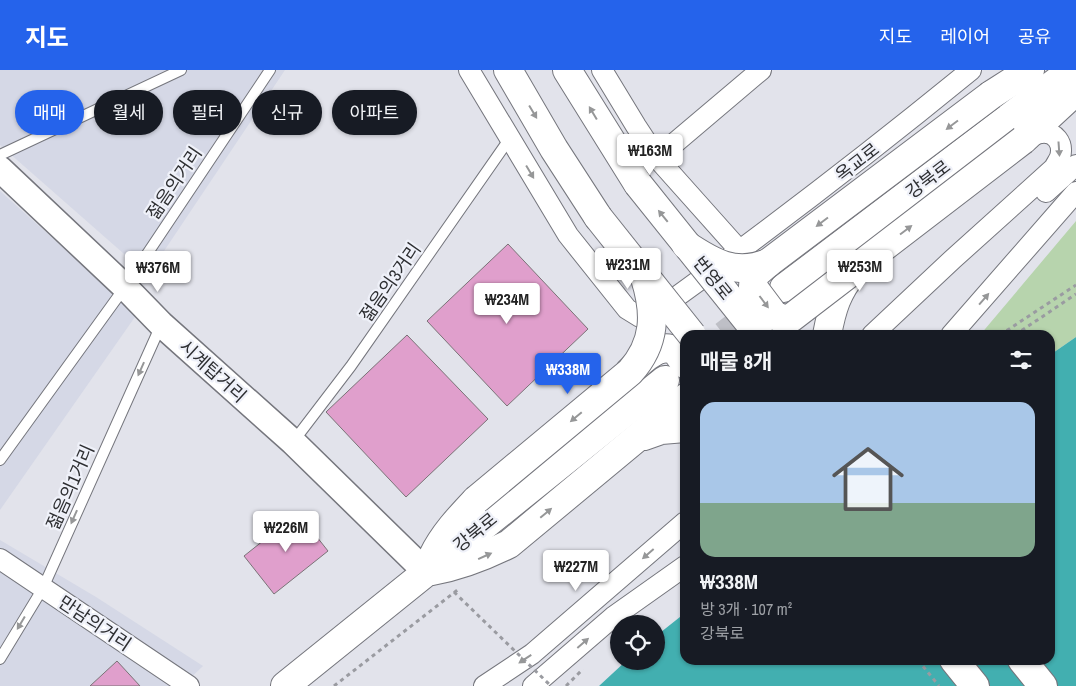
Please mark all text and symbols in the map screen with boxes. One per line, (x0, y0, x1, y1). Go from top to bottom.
text: 지도 (25, 21, 69, 53)
text: 지도 (879, 24, 912, 49)
text: 레이어 (940, 24, 990, 49)
text: 공유 (1018, 24, 1051, 49)
chip: 매매 (15, 90, 84, 135)
chip: 월세 (94, 90, 163, 135)
chip: 필터 (173, 90, 242, 135)
chip: 신규 (252, 90, 322, 135)
chip: 아파트 (332, 90, 417, 135)
one-way arrow (528, 105, 537, 119)
one-way arrow (588, 107, 597, 120)
one-way arrow (946, 119, 959, 130)
pin: ₩163M (615, 134, 685, 176)
street label: 옥교로 (830, 137, 884, 187)
text: ₩163M (628, 139, 672, 161)
street label: 젊음의거리 (140, 142, 208, 224)
one-way arrow (1056, 142, 1064, 158)
street label: 강북로 (901, 154, 955, 204)
one-way arrow (526, 165, 535, 178)
one-way arrow (657, 209, 668, 222)
one-way arrow (816, 217, 829, 228)
one-way arrow (899, 225, 913, 235)
street label: 젊음의3거리 (354, 238, 426, 326)
pin: ₩231M (593, 248, 663, 290)
pin: ₩376M (123, 250, 193, 293)
pin: ₩253M (825, 250, 895, 292)
street label: 번영로 (688, 251, 738, 305)
text: ₩231M (606, 253, 650, 275)
text: ₩253M (838, 255, 882, 277)
text: ₩376M (136, 256, 180, 278)
pin: ₩234M (472, 282, 542, 325)
text: ₩234M (485, 288, 529, 310)
one-way arrow (978, 293, 990, 305)
one-way arrow (759, 295, 769, 308)
street label: 시계탑거리 (174, 334, 252, 408)
icon: filters (1007, 346, 1035, 374)
text: 매물 8개 (700, 347, 772, 376)
pin: ₩338M (533, 352, 603, 395)
text: ₩338M (546, 358, 590, 380)
one-way arrow (137, 362, 145, 376)
one-way arrow (569, 411, 582, 422)
icon: home (823, 434, 913, 524)
street label: 젊음의1거리 (40, 440, 100, 534)
street label: 강북로 (448, 507, 502, 557)
one-way arrow (540, 508, 552, 519)
one-way arrow (70, 510, 78, 524)
pin: ₩226M (251, 510, 321, 553)
text: ₩226M (264, 516, 308, 538)
one-way arrow (642, 548, 655, 559)
pin: ₩227M (541, 550, 611, 592)
one-way arrow (478, 551, 492, 559)
text: ₩227M (554, 555, 598, 577)
text: ₩338M (700, 567, 758, 596)
street label: 만남의거리 (54, 589, 136, 657)
text: 방 3개 · 107 m² (700, 598, 792, 620)
map controls (610, 615, 665, 670)
button: locate (610, 615, 665, 670)
one-way arrow (17, 617, 26, 630)
text: 강북로 (700, 622, 744, 644)
one-way arrow (577, 638, 589, 649)
one-way arrow (518, 655, 531, 664)

